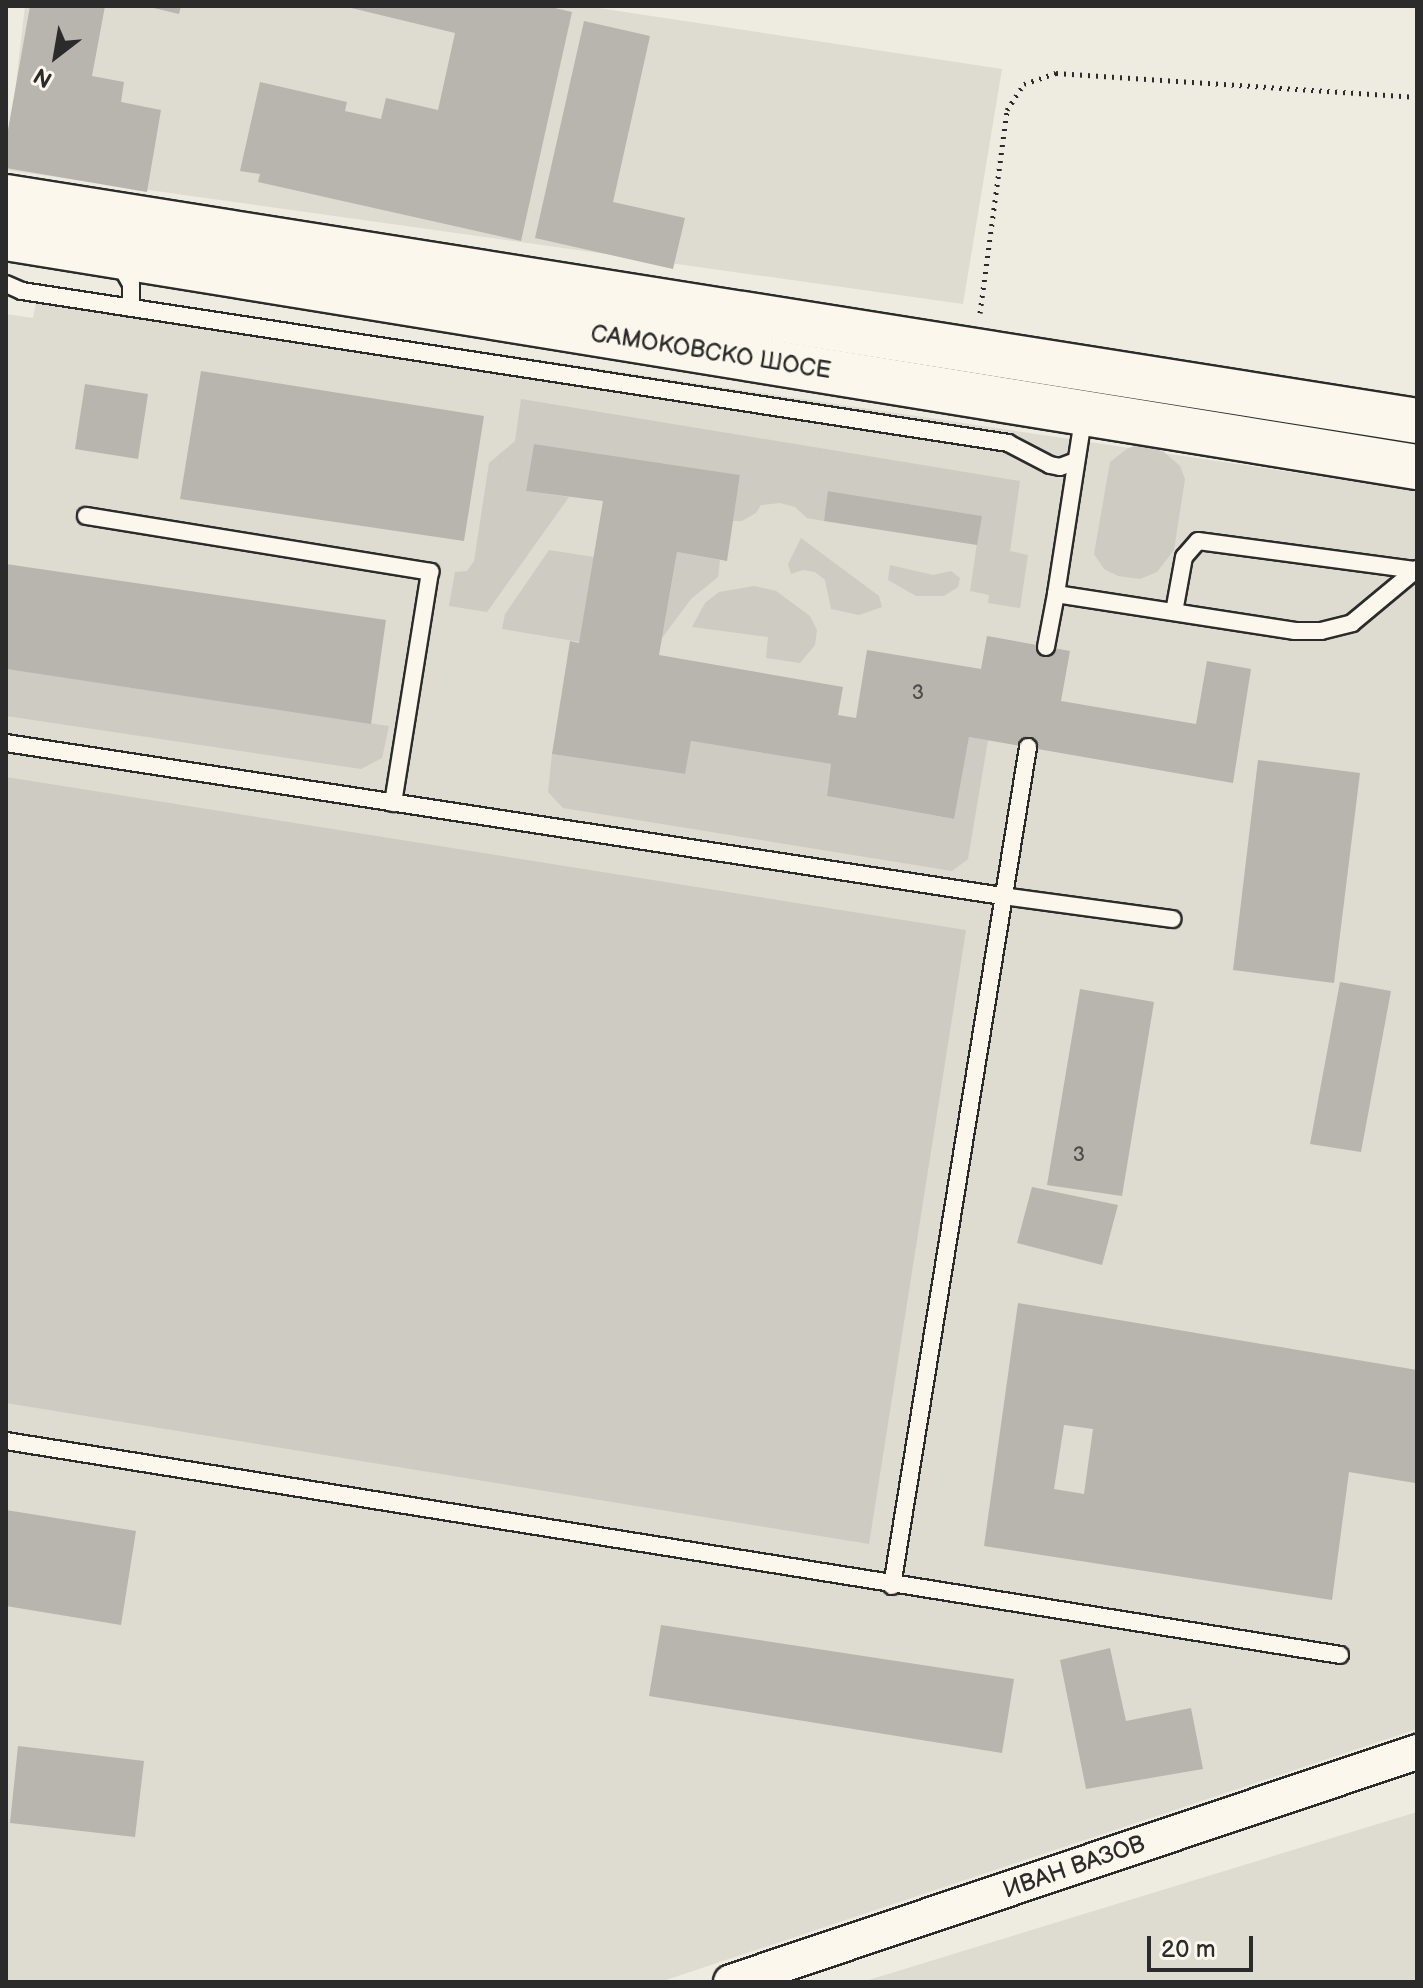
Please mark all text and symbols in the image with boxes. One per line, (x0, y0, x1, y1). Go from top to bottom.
north arrow (16, 16, 96, 96)
text: N (29, 61, 57, 93)
street label: САМОКОВСКО ШОСЕ (589, 319, 833, 385)
house number: 3 (912, 681, 924, 705)
house number: 3 (1073, 1143, 1085, 1167)
street label: ИВАН ВАЗОВ (999, 1829, 1149, 1905)
scale bar (1151, 1920, 1257, 1970)
text: 20 m (1161, 1935, 1216, 1964)

